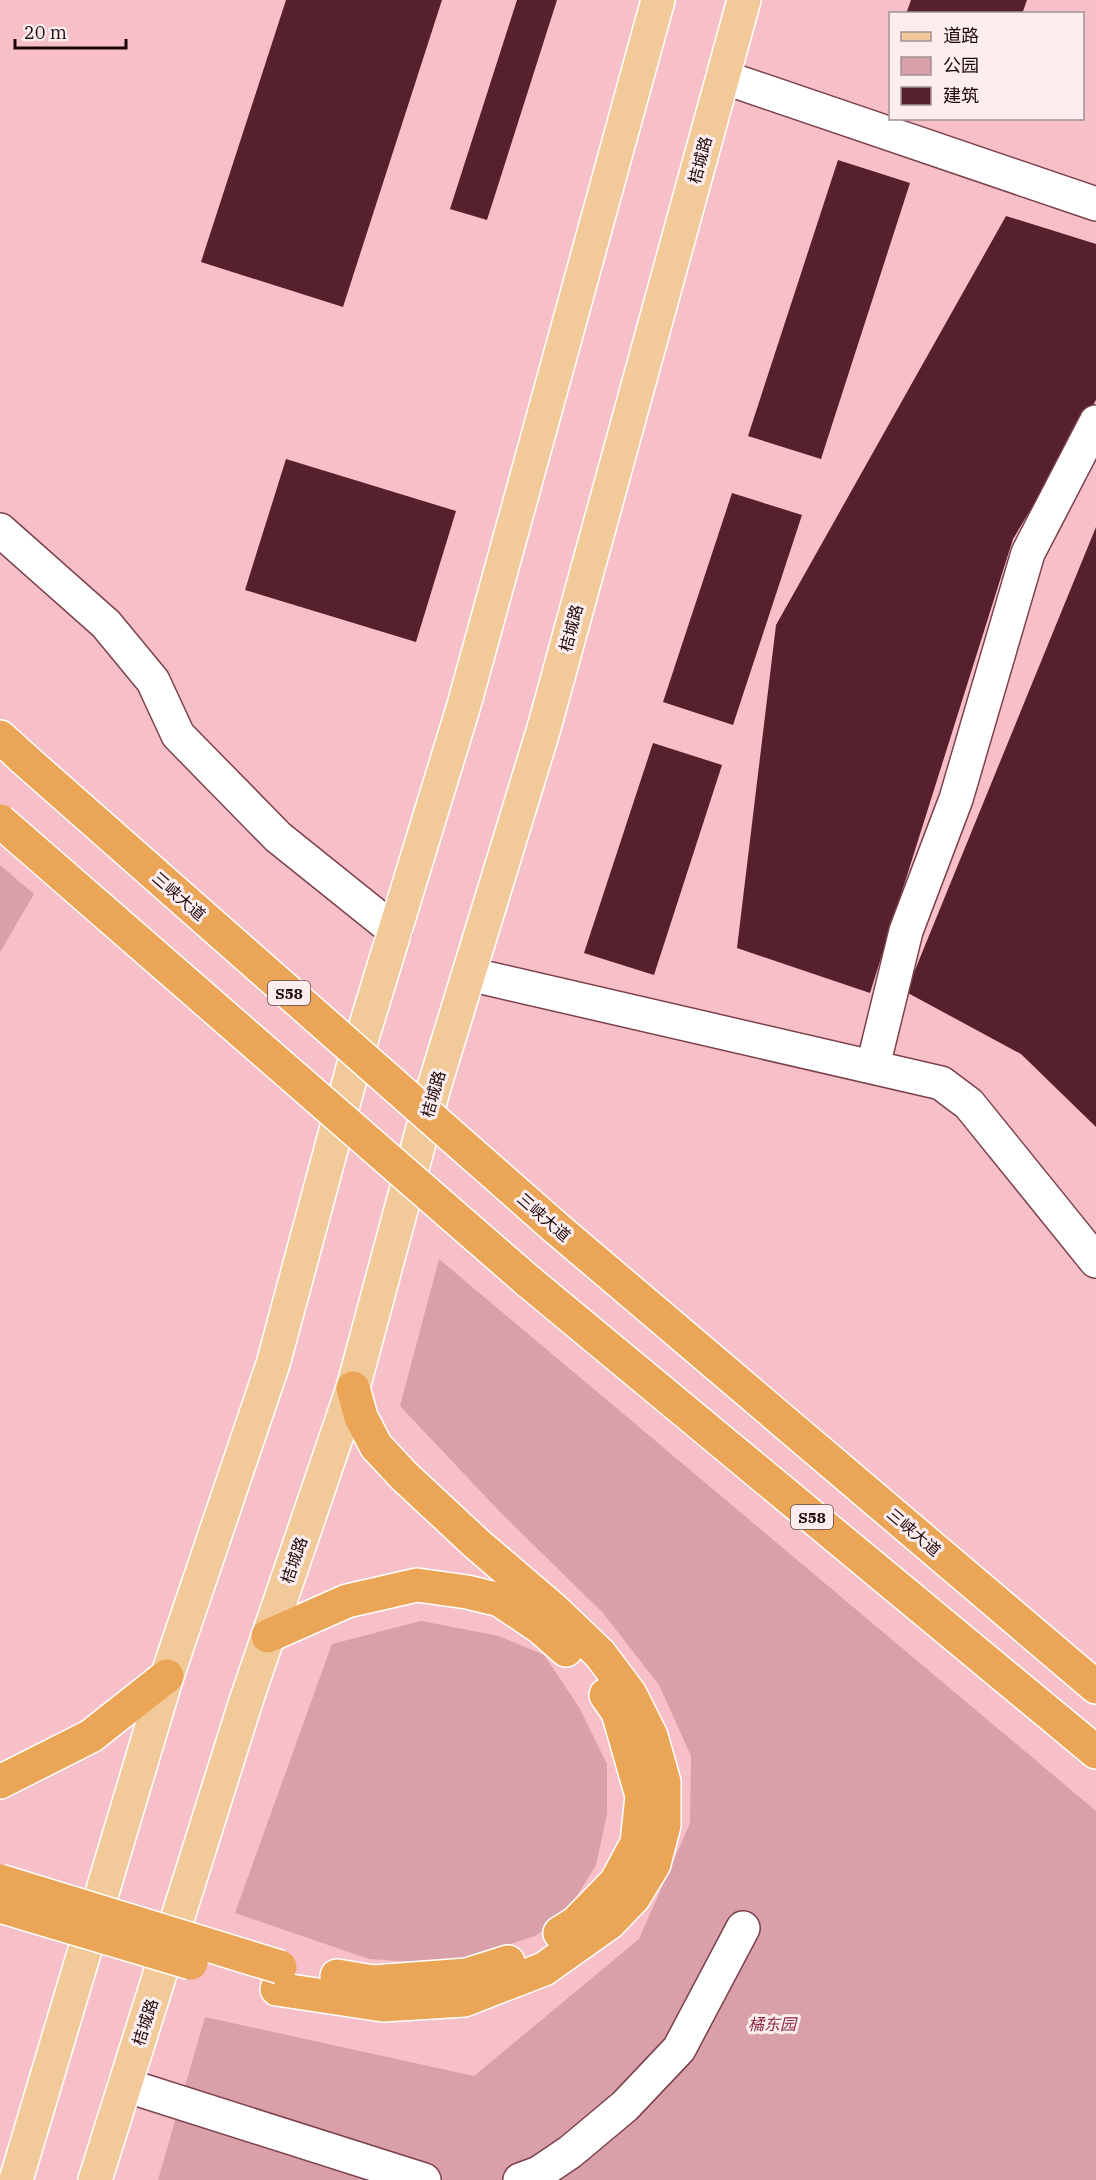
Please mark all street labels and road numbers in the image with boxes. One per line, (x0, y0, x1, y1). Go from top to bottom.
street label: 桔城路 (684, 134, 716, 186)
street label: 桔城路 (555, 602, 587, 654)
street label: 三峡大道 (148, 867, 210, 925)
road number: S58 (268, 981, 310, 1005)
street label: 桔城路 (417, 1068, 449, 1120)
street label: 三峡大道 (513, 1188, 575, 1246)
street label: 三峡大道 (883, 1504, 945, 1560)
road number: S58 (791, 1505, 833, 1529)
street label: 桔城路 (277, 1534, 311, 1586)
street label: 桔城路 (128, 1996, 162, 2048)

